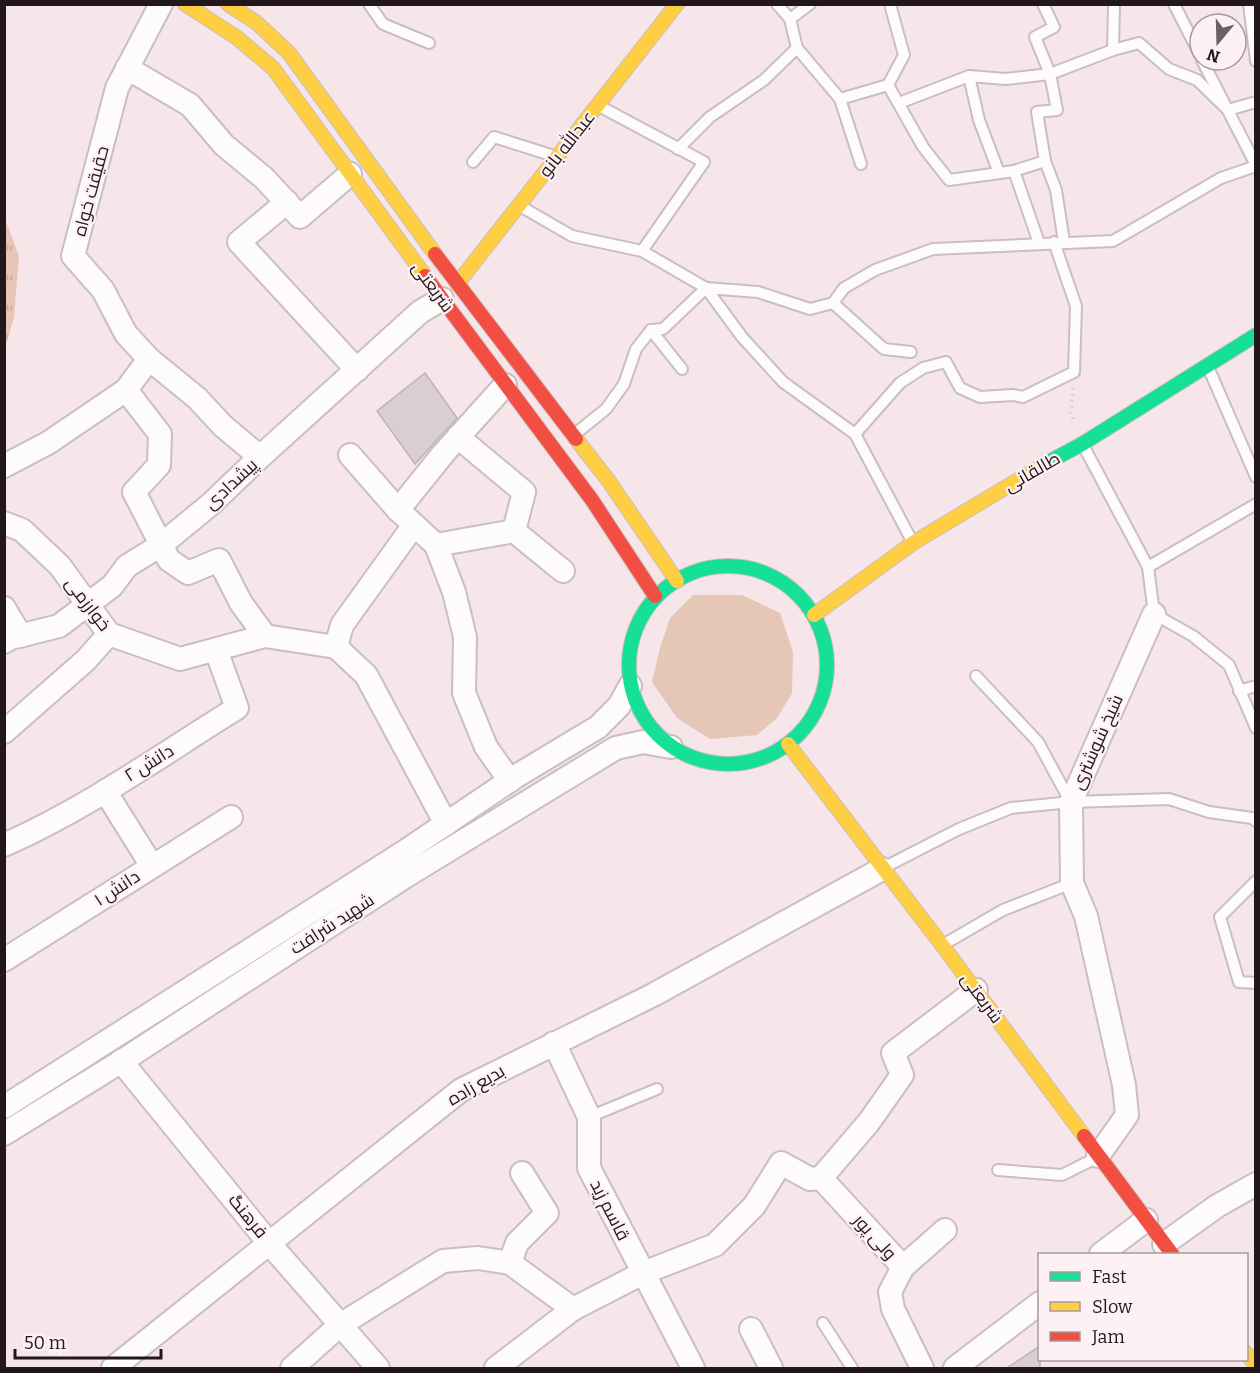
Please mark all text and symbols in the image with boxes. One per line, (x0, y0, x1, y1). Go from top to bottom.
north arrow (1188, 12, 1248, 72)
text: N (1204, 45, 1222, 67)
street label: عبدالله بانو (533, 106, 600, 182)
street label: حقیقت خواه (68, 144, 114, 238)
street label: شریعتی (407, 257, 459, 317)
street label: طالقانی (1000, 447, 1064, 497)
street label: پیشدادی (200, 454, 263, 515)
street label: خوارزمی (61, 573, 115, 635)
street label: شیخ شوشتری (1066, 691, 1129, 794)
street label: دانش ۲ (120, 739, 178, 787)
street label: دانش ۱ (90, 865, 144, 911)
street label: شهید شرافت (286, 889, 378, 959)
street label: شریعتی (956, 968, 1008, 1028)
street label: بدیع زاده (443, 1060, 509, 1111)
street label: قاسم زید (584, 1176, 635, 1245)
street label: فرهنگ (224, 1189, 272, 1243)
street label: ولی پور (847, 1209, 901, 1265)
legend (1038, 1253, 1248, 1361)
text: Fast (1092, 1266, 1127, 1288)
text: Slow (1092, 1296, 1133, 1318)
scale bar (15, 1322, 160, 1360)
text: Jam (1091, 1326, 1125, 1348)
text: 50 m (24, 1332, 66, 1354)

